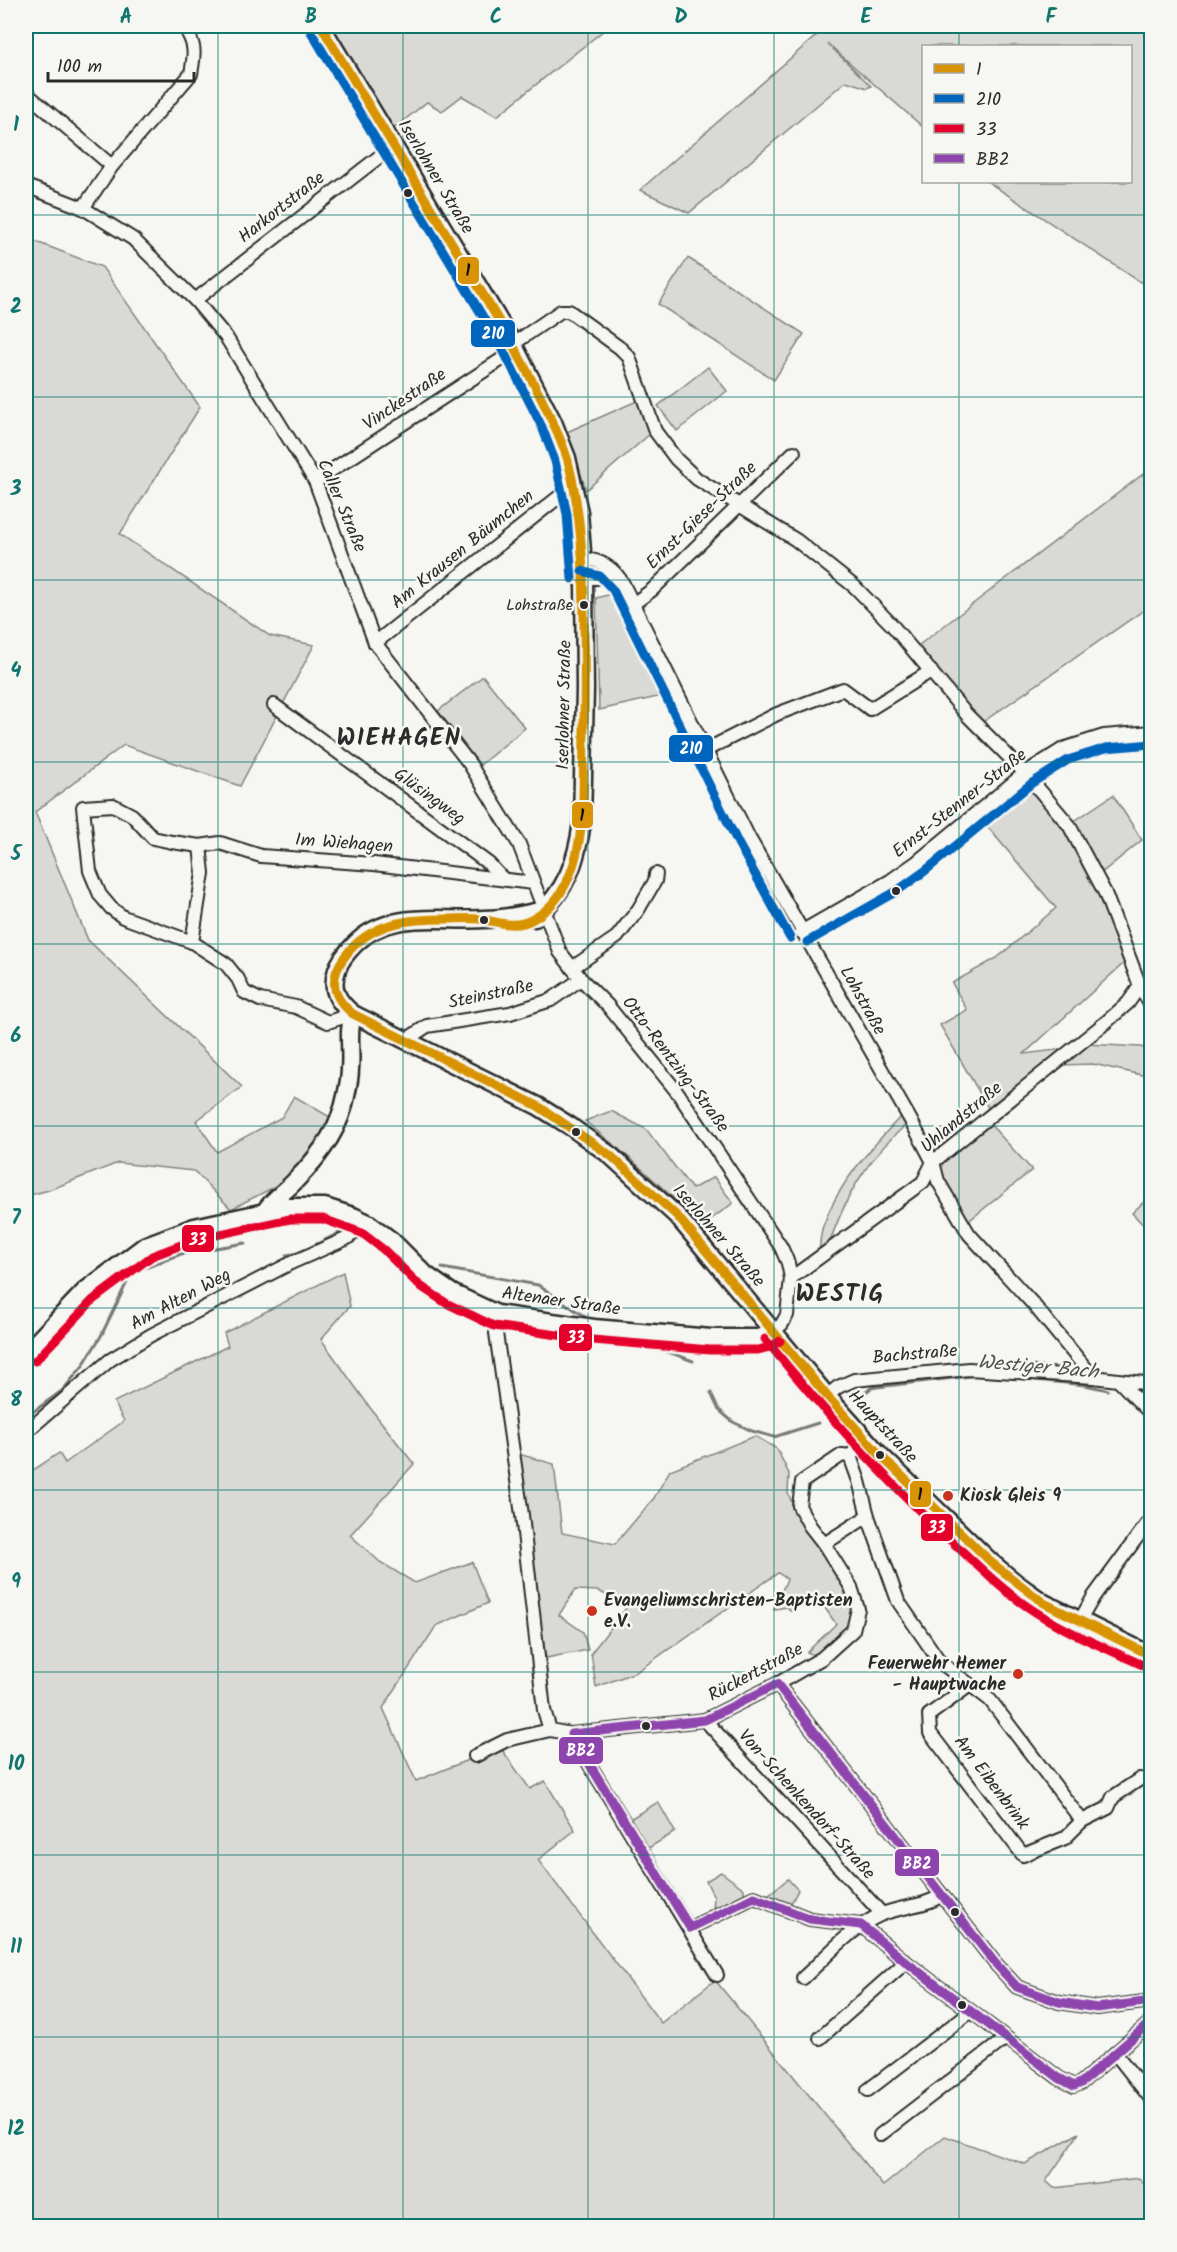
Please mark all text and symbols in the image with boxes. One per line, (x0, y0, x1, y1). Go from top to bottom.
text: A (120, 2, 132, 34)
text: B (305, 2, 317, 34)
text: C (490, 2, 502, 34)
text: D (674, 2, 688, 34)
text: E (860, 2, 872, 34)
text: F (1046, 2, 1058, 34)
scale bar (48, 45, 194, 83)
legend (922, 45, 1132, 183)
text: 100 m (57, 53, 102, 82)
text: 1 (976, 56, 982, 85)
text: 210 (976, 86, 1001, 115)
text: 1 (13, 110, 19, 142)
street label: Iserlohner Straße (389, 114, 481, 240)
text: 33 (976, 116, 997, 145)
text: BB2 (976, 146, 1009, 175)
street label: Harkortstraße (232, 165, 332, 251)
unlabelled marker (402, 187, 414, 199)
line badge: 1 (457, 256, 480, 285)
text: 1 (466, 259, 471, 284)
text: 2 (10, 292, 22, 324)
line badge: 210 (470, 319, 516, 348)
text: 210 (482, 322, 505, 347)
street label: Vinckestraße (357, 361, 453, 439)
street label: Caller Straße (308, 455, 374, 557)
street label: Ernst-Giese-Straße (639, 455, 765, 577)
text: 3 (10, 474, 22, 506)
street label: Am Krausen Bäumchen (385, 483, 541, 617)
place label: Lohstraße (506, 593, 573, 618)
marker: Lohstraße (578, 599, 590, 611)
street label: Iserlohner Straße (549, 640, 581, 770)
text: 4 (11, 656, 22, 688)
district label: WIEHAGEN (337, 719, 461, 758)
line badge: 210 (668, 734, 714, 763)
text: 210 (680, 737, 703, 762)
street label: Ernst-Stenner-Straße (886, 742, 1034, 866)
street label: Glüsingweg (387, 761, 471, 833)
line badge: 1 (571, 801, 594, 829)
text: 1 (580, 804, 585, 829)
street label: Im Wiehagen (294, 826, 394, 862)
text: 5 (10, 839, 23, 871)
unlabelled marker (890, 885, 902, 897)
unlabelled marker (478, 914, 490, 926)
street label: Lohstraße (831, 961, 893, 1041)
street label: Steinstraße (446, 972, 536, 1018)
street label: Otto-Rentzing-Straße (614, 990, 736, 1140)
text: 6 (11, 1021, 22, 1053)
street label: Uhlandstraße (915, 1075, 1009, 1161)
unlabelled marker (570, 1126, 582, 1138)
street label: Iserlohner Straße (664, 1177, 772, 1295)
text: 7 (11, 1203, 21, 1235)
line badge: 33 (181, 1224, 215, 1253)
text: 33 (188, 1228, 207, 1253)
street label: Am Alten Weg (125, 1261, 237, 1339)
district label: WESTIG (795, 1275, 885, 1314)
street label: Altenaer Straße (500, 1279, 622, 1325)
line badge: 33 (558, 1323, 593, 1352)
text: 33 (566, 1326, 585, 1351)
street label: Bachstraße (871, 1337, 959, 1373)
water label: Westiger Bach (977, 1347, 1102, 1389)
street label: Hauptstraße (840, 1383, 924, 1471)
text: 8 (10, 1385, 22, 1417)
unlabelled marker (874, 1449, 886, 1461)
line badge: 1 (909, 1480, 932, 1508)
place label: Kiosk Gleis 9 (960, 1482, 1061, 1511)
text: 1 (918, 1483, 923, 1508)
marker: Kiosk Gleis 9 (941, 1489, 955, 1503)
line badge: 33 (920, 1513, 954, 1542)
text: 33 (927, 1516, 946, 1541)
text: 9 (11, 1567, 21, 1599)
place label: Evangeliumschristen-Baptisten e.V. (604, 1587, 853, 1637)
marker: Evangeliumschristen-Baptisten e.V. (585, 1604, 599, 1618)
street label: Rückertstraße (703, 1636, 809, 1710)
place label: Feuerwehr Hemer - Hauptwache (868, 1650, 1007, 1700)
marker: Feuerwehr Hemer - Hauptwache (1011, 1667, 1025, 1681)
unlabelled marker (640, 1720, 652, 1732)
street label: Von-Schenkendorf-Straße (730, 1723, 882, 1887)
street label: Am Eibenbrink (946, 1729, 1037, 1837)
line badge: BB2 (558, 1736, 604, 1765)
text: BB2 (566, 1739, 596, 1764)
text: 10 (8, 1749, 25, 1781)
line badge: BB2 (894, 1848, 940, 1877)
text: BB2 (902, 1852, 932, 1877)
unlabelled marker (949, 1906, 961, 1918)
text: 11 (10, 1932, 22, 1964)
unlabelled marker (956, 1999, 968, 2011)
text: 12 (7, 2114, 25, 2146)

